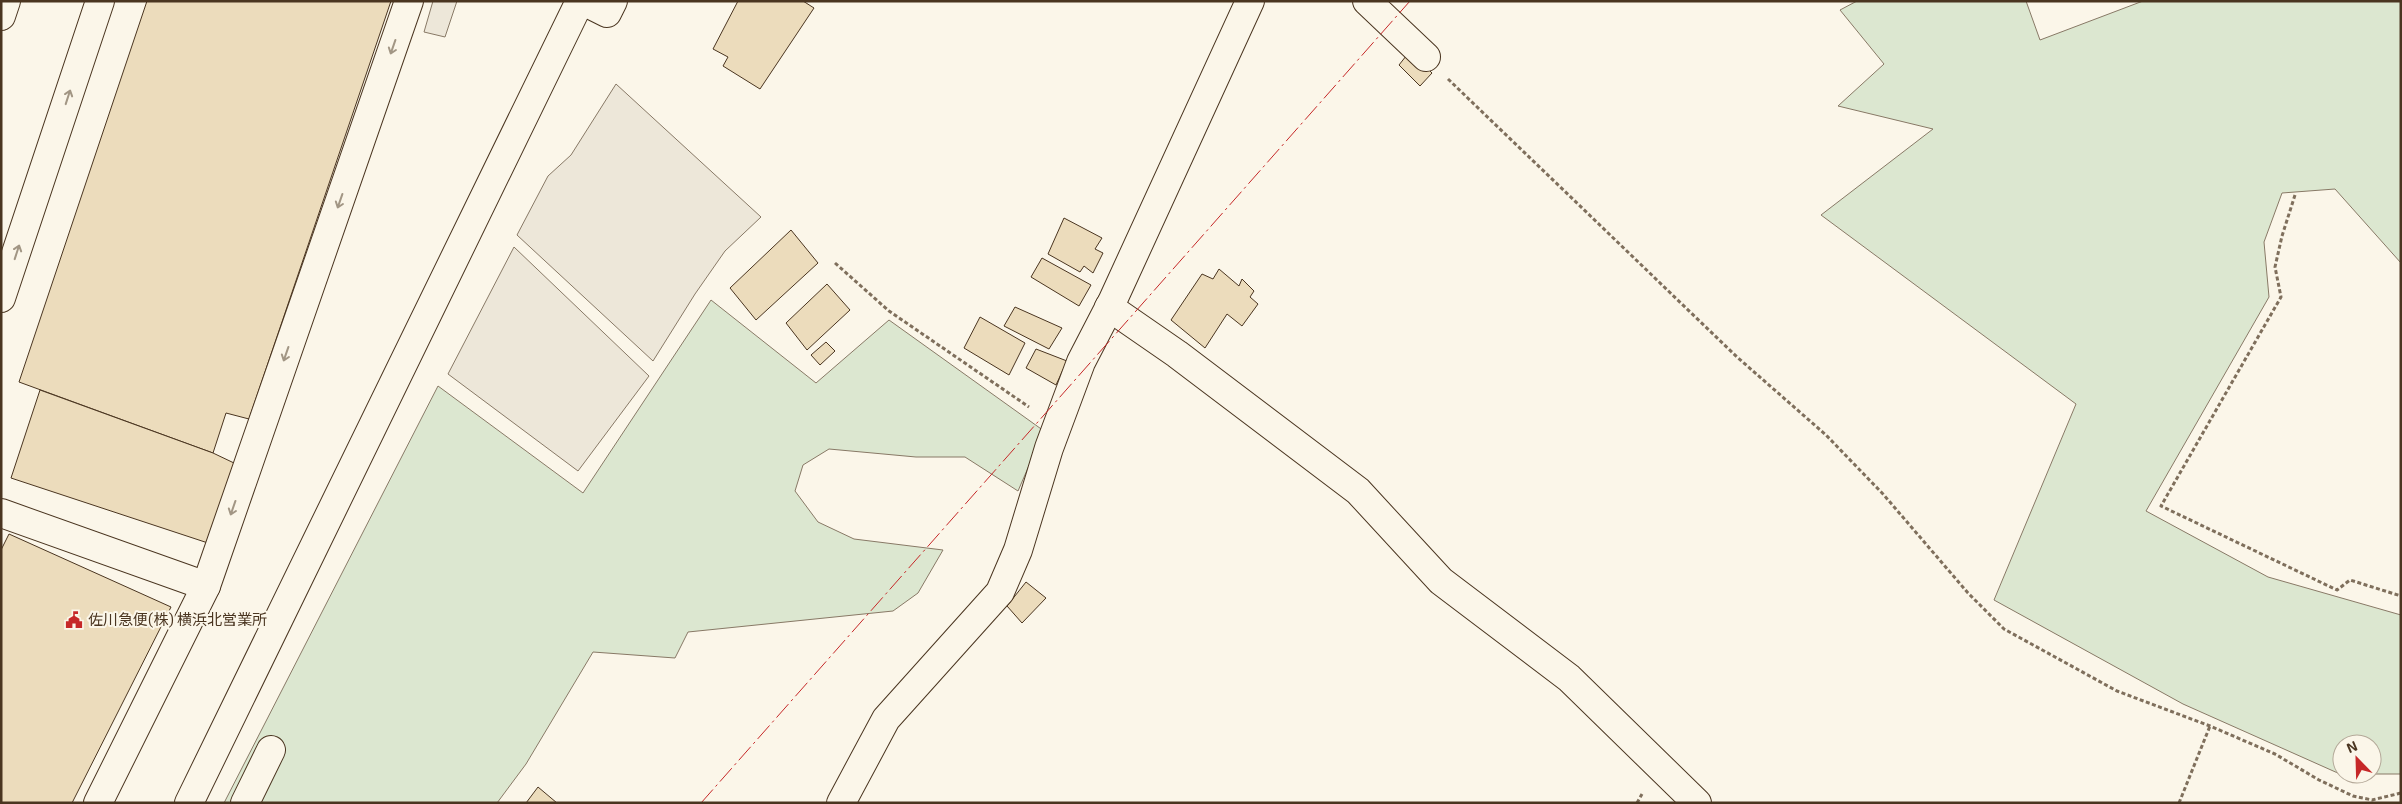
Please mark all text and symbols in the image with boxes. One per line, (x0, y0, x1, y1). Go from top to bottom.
one-way arrow (388, 39, 397, 55)
one-way arrow (64, 90, 73, 106)
one-way arrow (334, 193, 344, 209)
one-way arrow (12, 244, 22, 260)
one-way arrow (281, 346, 290, 362)
one-way arrow (228, 500, 237, 515)
public building icon: 佐川急便(株) 横浜北営業所 (64, 610, 84, 630)
place label: 佐川急便(株) 横浜北営業所 (88, 610, 267, 628)
north arrow (2332, 734, 2382, 784)
text: N (2344, 737, 2360, 756)

